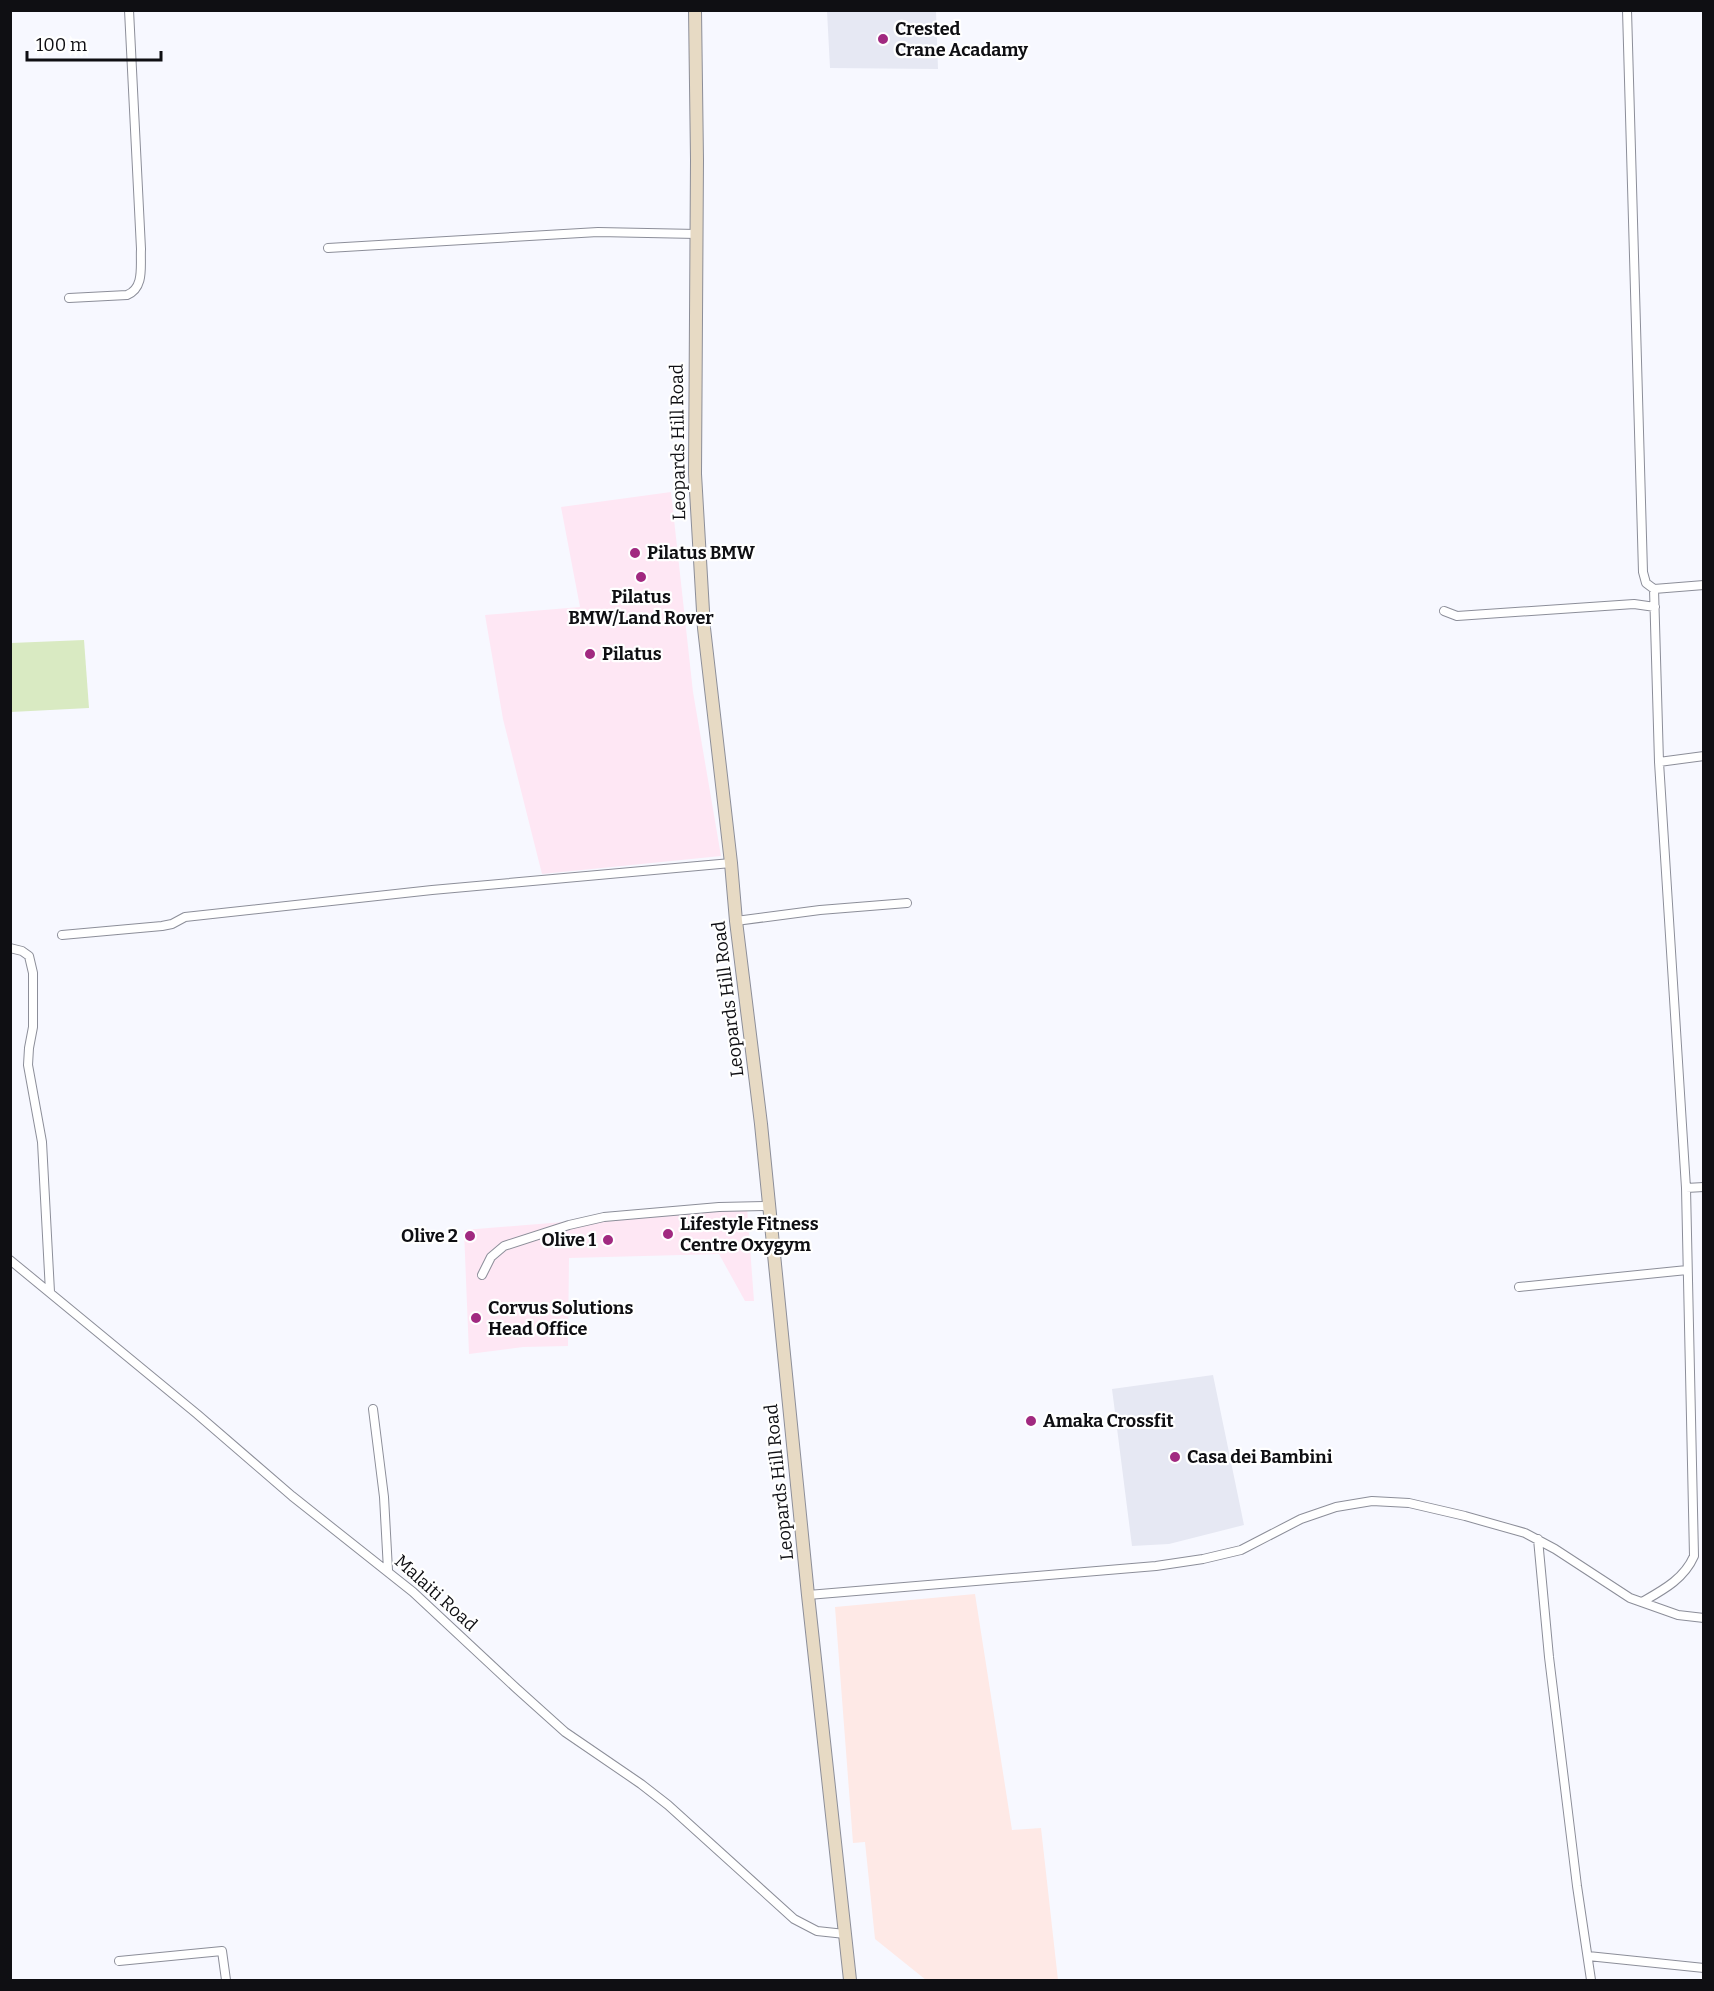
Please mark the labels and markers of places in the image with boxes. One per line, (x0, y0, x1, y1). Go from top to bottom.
place label: Crested Crane Acadamy (895, 18, 1029, 61)
marker: Crested Crane Acadamy (876, 32, 890, 46)
place label: Pilatus BMW (647, 542, 755, 564)
marker: Pilatus BMW (628, 546, 642, 560)
marker: Pilatus BMW/Land Rover (634, 570, 648, 584)
place label: Pilatus BMW/Land Rover (568, 586, 714, 629)
place label: Pilatus (602, 643, 662, 665)
marker: Pilatus (583, 647, 597, 661)
place label: Lifestyle Fitness Centre Oxygym (680, 1213, 819, 1256)
place label: Olive 2 (401, 1225, 458, 1247)
marker: Lifestyle Fitness Centre Oxygym (661, 1227, 675, 1241)
marker: Olive 2 (463, 1229, 477, 1243)
place label: Olive 1 (541, 1229, 596, 1251)
marker: Olive 1 (601, 1233, 615, 1247)
place label: Corvus Solutions Head Office (488, 1297, 633, 1340)
marker: Corvus Solutions Head Office (469, 1311, 483, 1325)
place label: Amaka Crossfit (1043, 1410, 1174, 1432)
marker: Amaka Crossfit (1024, 1414, 1038, 1428)
place label: Casa dei Bambini (1187, 1446, 1333, 1468)
marker: Casa dei Bambini (1168, 1450, 1182, 1464)

